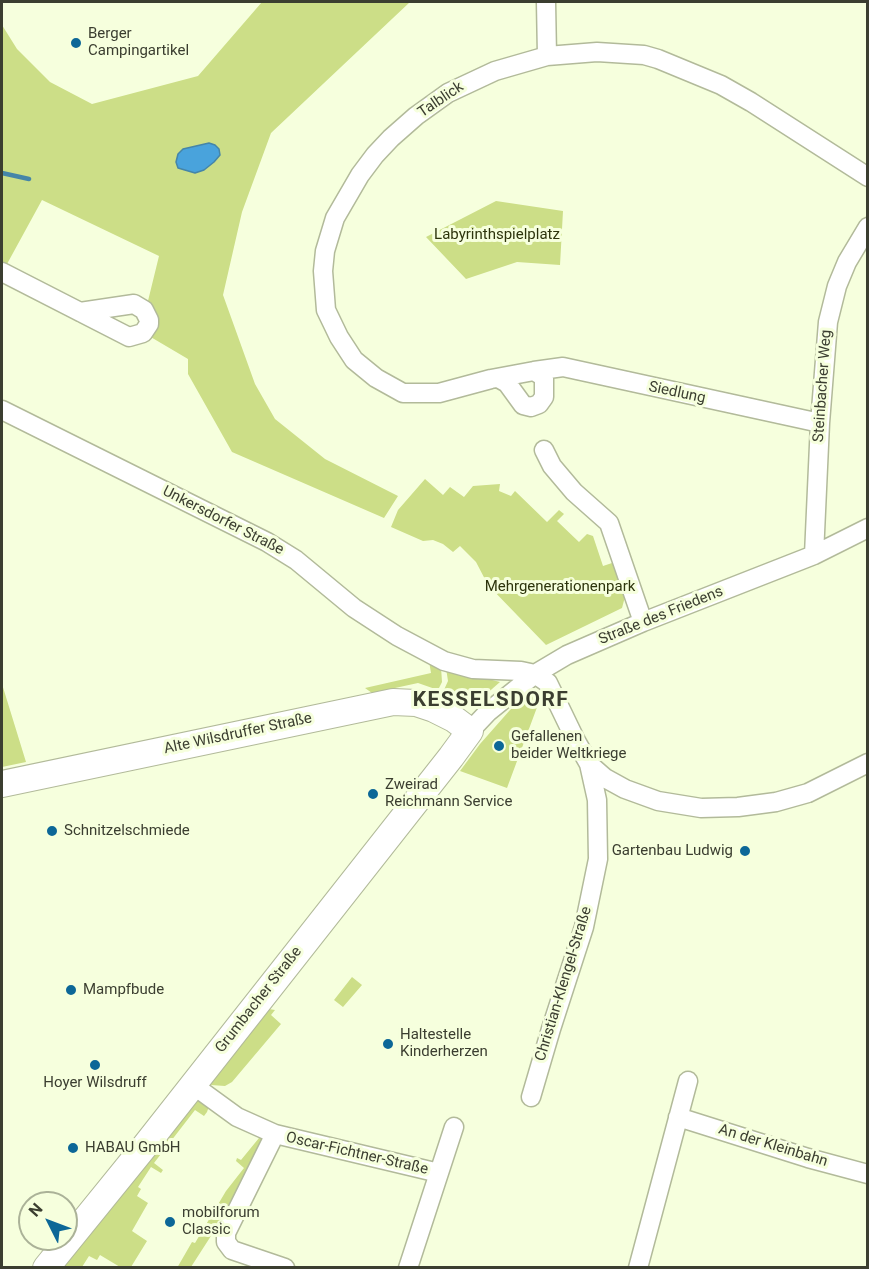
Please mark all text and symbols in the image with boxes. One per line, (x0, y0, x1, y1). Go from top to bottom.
place label: Berger Campingartikel (88, 25, 189, 60)
marker: Berger Campingartikel (69, 36, 83, 50)
street label: Talblick (415, 78, 467, 122)
park label: Labyrinthspielplatz (434, 226, 560, 244)
street label: Steinbacher Weg (810, 329, 836, 443)
street label: Siedlung (647, 378, 707, 408)
street label: Unkersdorfer Straße (159, 483, 287, 559)
park label: Mehrgenerationenpark (485, 578, 635, 596)
street label: Straße des Friedens (596, 583, 726, 649)
district label: KESSELSDORF (413, 688, 569, 714)
street label: Alte Wilsdruffer Straße (162, 710, 314, 758)
place label: Gefallenen beider Weltkriege (511, 728, 626, 763)
marker: Gefallenen beider Weltkriege (492, 739, 506, 753)
place label: Zweirad Reichmann Service (385, 776, 512, 811)
marker: Zweirad Reichmann Service (366, 787, 380, 801)
place label: Schnitzelschmiede (64, 822, 190, 840)
marker: Schnitzelschmiede (45, 824, 59, 838)
place label: Gartenbau Ludwig (612, 842, 733, 860)
marker: Gartenbau Ludwig (738, 844, 752, 858)
street label: Christian-Klengel-Straße (532, 905, 596, 1063)
street label: Grumbacher Straße (212, 943, 306, 1057)
place label: Mampfbude (83, 981, 164, 999)
marker: Mampfbude (64, 983, 78, 997)
place label: Haltestelle Kinderherzen (400, 1026, 488, 1061)
marker: Haltestelle Kinderherzen (381, 1037, 395, 1051)
marker: Hoyer Wilsdruff (88, 1058, 102, 1072)
place label: Hoyer Wilsdruff (43, 1074, 147, 1092)
street label: An der Kleinbahn (716, 1121, 830, 1171)
street label: Oscar-Fichtner-Straße (284, 1129, 430, 1179)
place label: HABAU GmbH (85, 1139, 181, 1157)
marker: HABAU GmbH (66, 1141, 80, 1155)
north arrow (18, 1191, 78, 1251)
text: N (25, 1199, 47, 1221)
place label: mobilforum Classic (182, 1204, 260, 1239)
marker: mobilforum Classic (163, 1215, 177, 1229)

